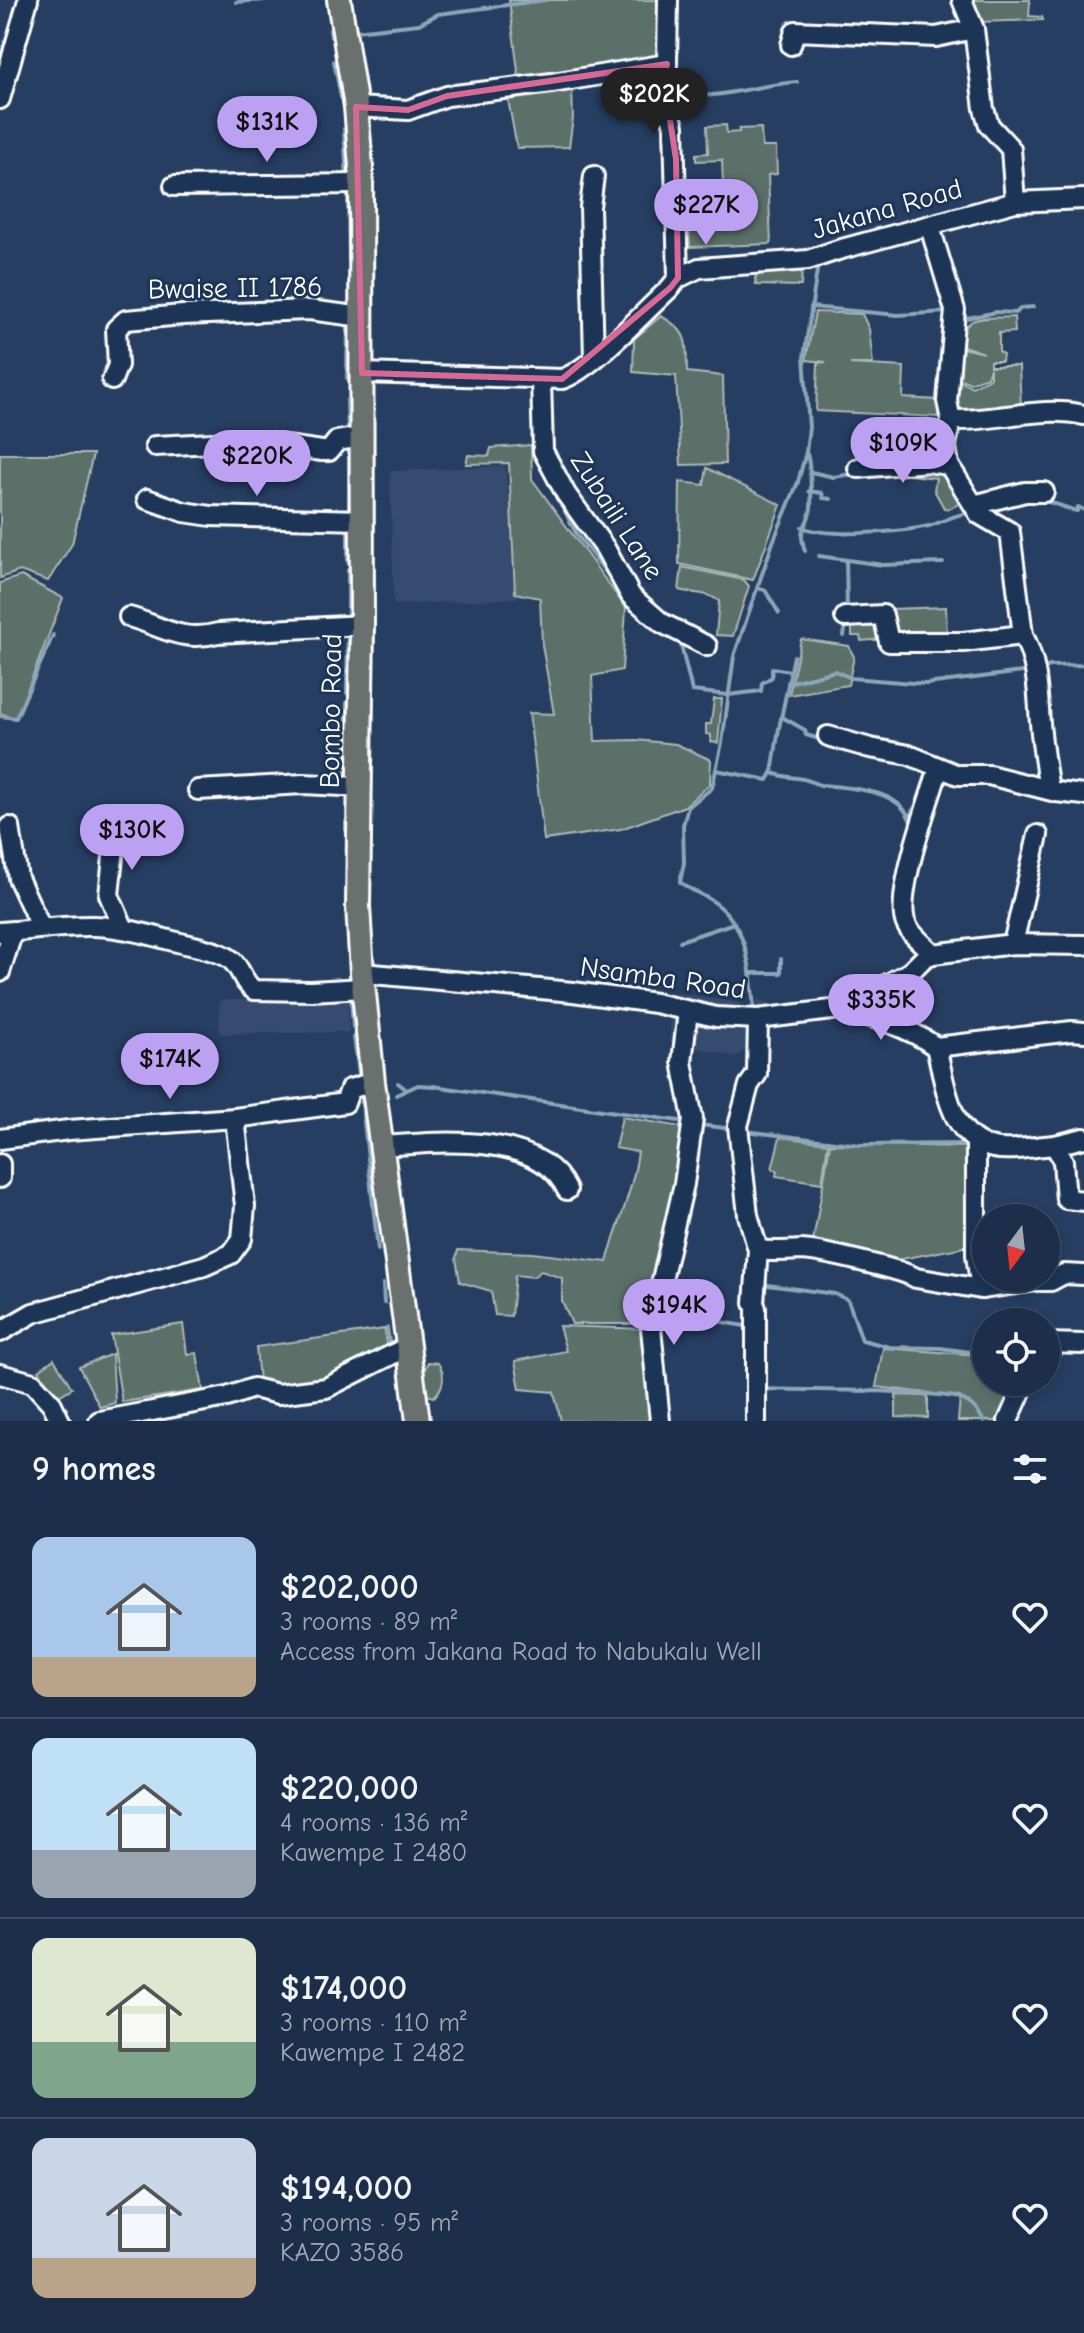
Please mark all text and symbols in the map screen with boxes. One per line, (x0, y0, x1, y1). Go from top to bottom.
pin: $202K (598, 68, 710, 136)
text: $202K (618, 79, 690, 109)
pin: $131K (211, 96, 323, 164)
text: $131K (235, 107, 299, 137)
street label: Jakana Road (808, 172, 966, 246)
pin: $227K (650, 179, 762, 247)
text: $227K (672, 190, 740, 220)
street label: Bwaise II 1786 (148, 270, 322, 306)
pin: $109K (847, 417, 959, 485)
text: $109K (869, 428, 937, 458)
pin: $220K (201, 430, 313, 498)
text: $220K (221, 441, 293, 471)
street label: Zubaili Lane (564, 446, 670, 586)
street label: Bombo Road (314, 633, 348, 789)
pin: $130K (76, 804, 188, 872)
text: $130K (98, 815, 166, 845)
street label: Nsamba Road (578, 951, 748, 1005)
pin: $335K (825, 974, 937, 1042)
text: $335K (846, 985, 916, 1015)
pin: $174K (114, 1033, 226, 1101)
text: $174K (139, 1044, 201, 1074)
north arrow (972, 1204, 1060, 1292)
map controls (972, 1204, 1060, 1396)
pin: $194K (618, 1279, 730, 1347)
text: $194K (641, 1290, 707, 1320)
button: locate (972, 1308, 1060, 1396)
icon: filters (1008, 1447, 1052, 1491)
text: 9 homes (32, 1449, 156, 1489)
text: $202,000 (280, 1567, 419, 1607)
icon: home (96, 1569, 192, 1665)
icon: heart (1008, 1595, 1052, 1639)
text: 3 rooms · 89 m² (280, 1607, 457, 1637)
text: Access from Jakana Road to Nabukalu Well (280, 1637, 762, 1667)
text: $220,000 (280, 1768, 419, 1808)
icon: home (96, 1770, 192, 1866)
icon: heart (1008, 1796, 1052, 1840)
text: 4 rooms · 136 m² (280, 1808, 467, 1838)
text: Kawempe I 2480 (280, 1838, 467, 1868)
text: $174,000 (280, 1968, 407, 2008)
icon: home (96, 1970, 192, 2066)
icon: heart (1008, 1996, 1052, 2040)
text: 3 rooms · 110 m² (280, 2008, 467, 2038)
text: Kawempe I 2482 (280, 2038, 465, 2068)
text: $194,000 (280, 2168, 412, 2208)
icon: home (96, 2170, 192, 2266)
icon: heart (1008, 2196, 1052, 2240)
text: 3 rooms · 95 m² (280, 2208, 458, 2238)
text: KAZO 3586 (280, 2238, 404, 2268)

